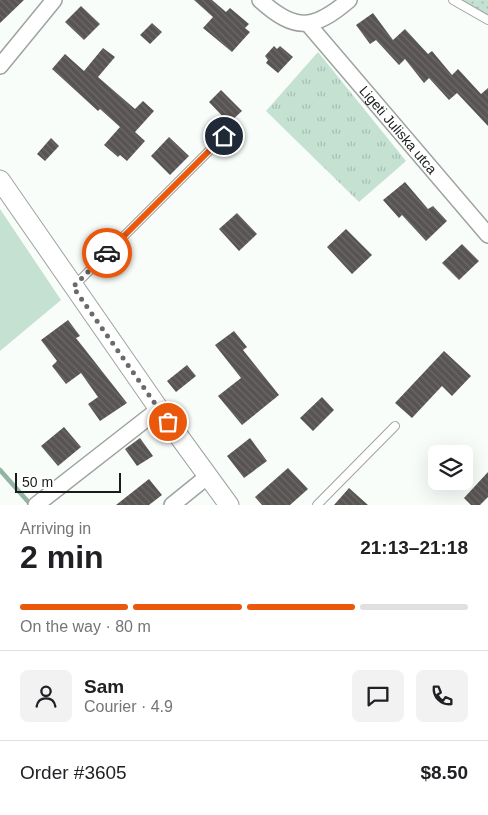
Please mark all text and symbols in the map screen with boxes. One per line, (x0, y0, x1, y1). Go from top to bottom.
street label: Ligeti Juliska utca (356, 82, 440, 177)
pin (203, 115, 245, 157)
icon: home (210, 122, 238, 150)
courier (82, 228, 132, 278)
icon: car (93, 239, 121, 267)
pin (147, 401, 189, 443)
icon: bag (154, 408, 182, 436)
map controls (428, 445, 473, 490)
button: layers (428, 445, 473, 490)
scale bar (15, 470, 121, 493)
text: 50 m (22, 474, 53, 490)
text: Arriving in (20, 520, 91, 537)
text: 21:13–21:18 (360, 537, 468, 558)
text: 2 min (20, 539, 104, 575)
text: On the way · 80 m (20, 618, 151, 635)
button: person (20, 670, 72, 722)
button: chat (352, 670, 404, 722)
button: phone (416, 670, 468, 722)
text: Sam (84, 676, 124, 697)
text: Courier · 4.9 (84, 698, 173, 715)
text: Order #3605 (20, 762, 127, 783)
text: $8.50 (420, 762, 468, 783)

